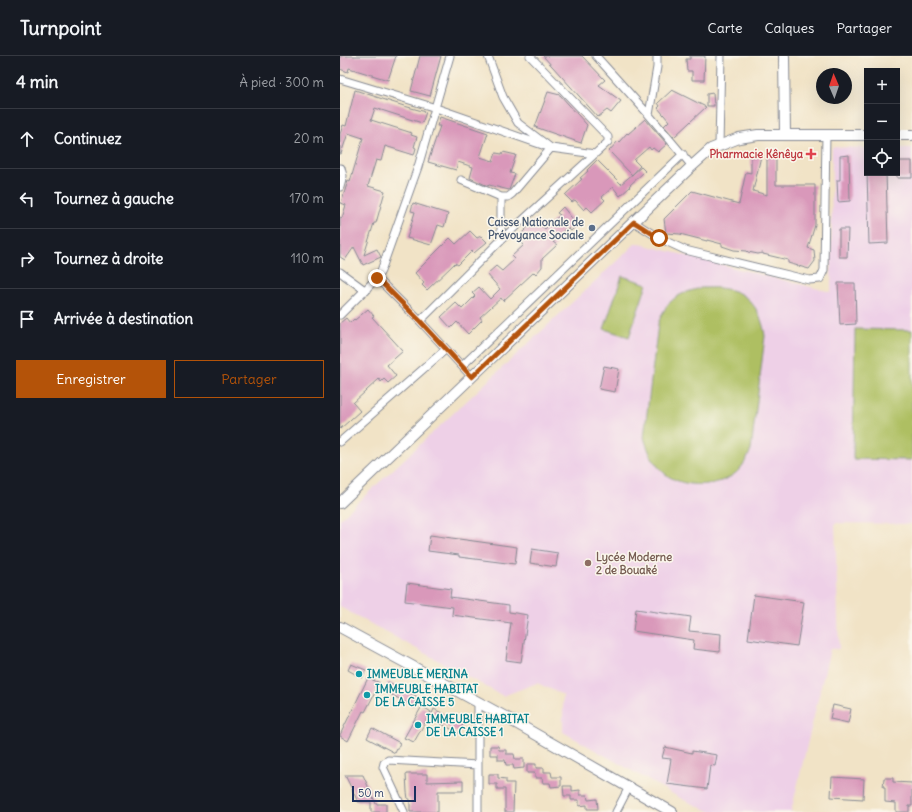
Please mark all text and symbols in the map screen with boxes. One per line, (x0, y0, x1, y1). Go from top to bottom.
text: Turnpoint (20, 16, 101, 40)
text: Carte (708, 19, 742, 37)
text: Calques (764, 19, 814, 37)
text: Partager (836, 19, 892, 37)
north arrow (816, 68, 852, 104)
map controls (864, 68, 900, 176)
button: + (864, 68, 900, 104)
text: 4 min (16, 71, 58, 93)
text: À pied · 300 m (240, 74, 324, 91)
button: − (864, 104, 900, 140)
icon: ahead (16, 128, 38, 150)
text: Continuez (54, 129, 122, 148)
text: 20 m (294, 130, 324, 147)
button: locate (864, 140, 900, 176)
place label: Pharmacie Kênêya (710, 147, 804, 162)
marker: Pharmacie Kênêya (806, 149, 816, 159)
icon: left (16, 188, 38, 210)
text: Tournez à gauche (54, 189, 174, 208)
text: 170 m (289, 190, 324, 207)
place label: Caisse Nationale de Prévoyance Sociale (487, 215, 584, 243)
marker: Caisse Nationale de Prévoyance Sociale (587, 223, 597, 233)
route start (650, 229, 668, 247)
icon: right (16, 248, 38, 270)
text: Tournez à droite (54, 249, 163, 268)
text: 110 m (291, 250, 324, 267)
route end (368, 269, 386, 287)
icon: arrive (16, 308, 38, 330)
text: Arrivée à destination (54, 309, 193, 328)
button: Enregistrer (16, 360, 166, 398)
button: Partager (174, 360, 324, 398)
place label: Lycée Moderne 2 de Bouaké (596, 550, 672, 577)
marker: Lycée Moderne 2 de Bouaké (583, 558, 593, 568)
place label: IMMEUBLE MERINA (367, 667, 468, 681)
marker: IMMEUBLE MERINA (354, 669, 364, 679)
place label: IMMEUBLE HABITAT DE LA CAISSE 5 (375, 682, 479, 709)
marker: IMMEUBLE HABITAT DE LA CAISSE 5 (362, 690, 372, 700)
place label: IMMEUBLE HABITAT DE LA CAISSE 1 (426, 712, 530, 739)
marker: IMMEUBLE HABITAT DE LA CAISSE 1 (413, 720, 423, 730)
scale bar (352, 784, 416, 803)
text: 50 m (358, 786, 384, 800)

